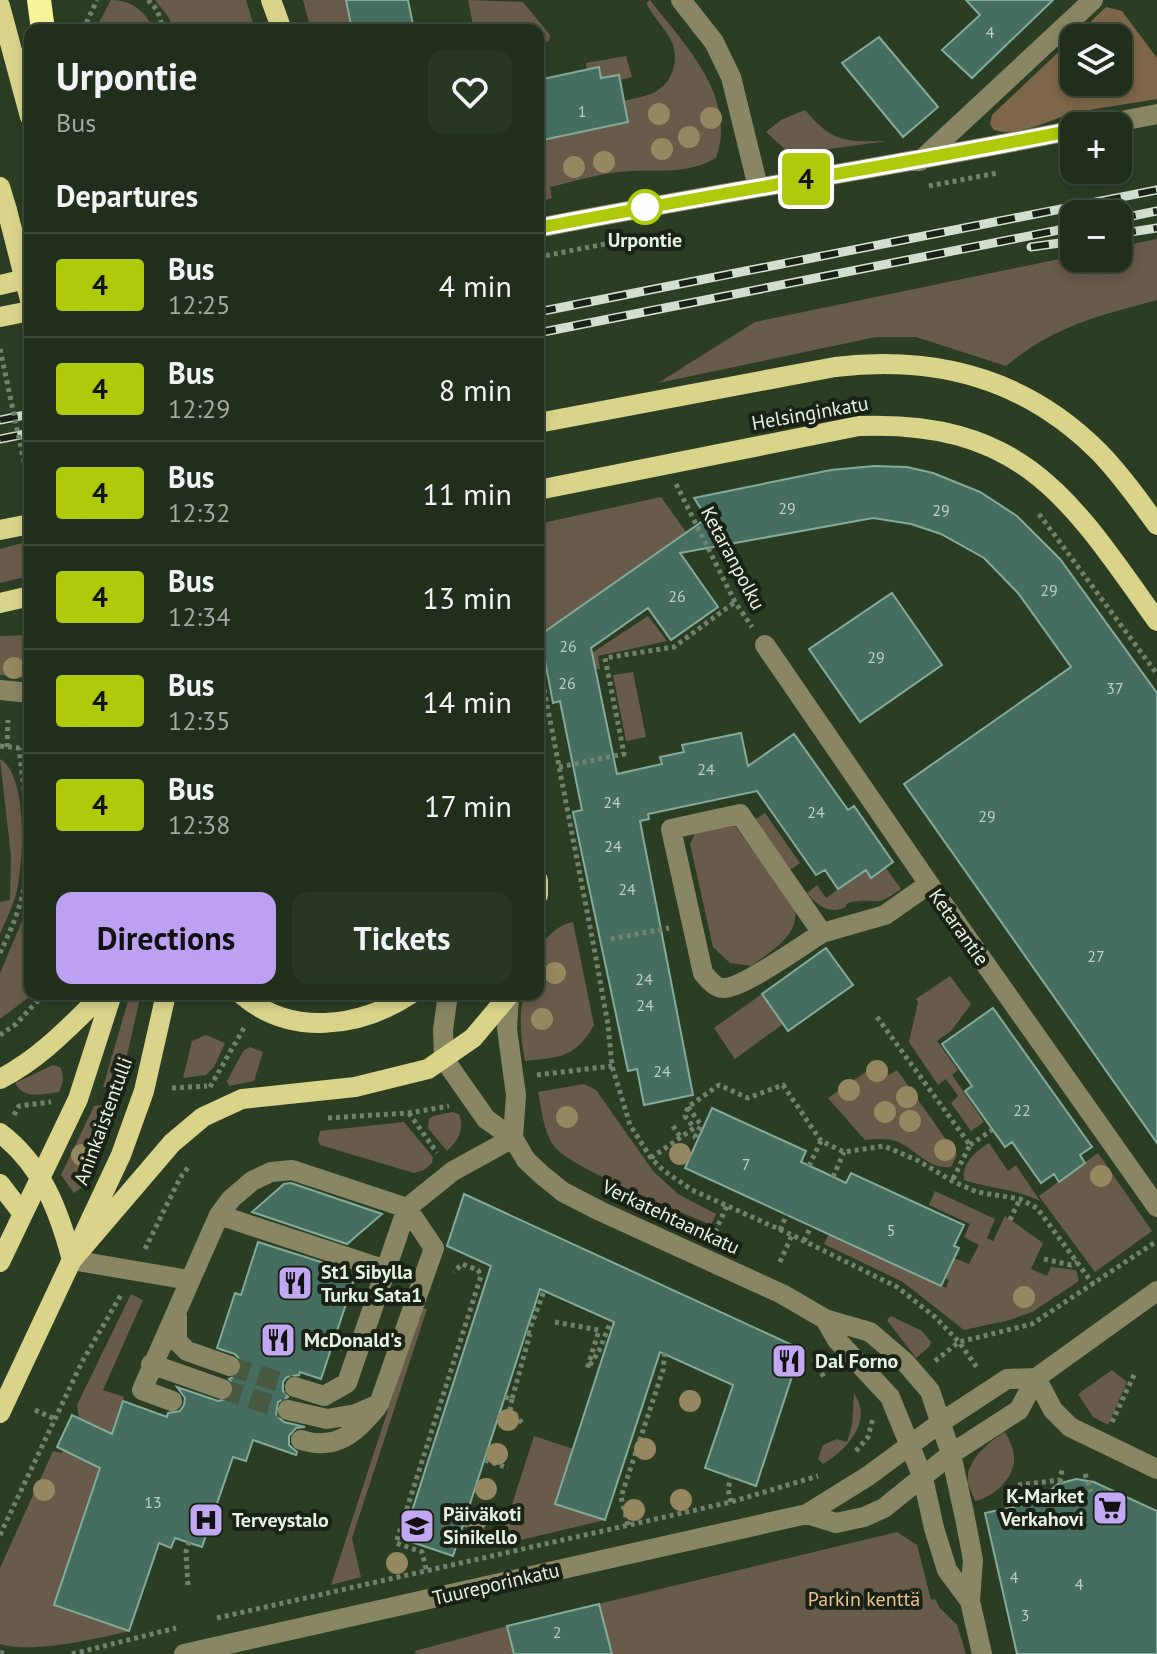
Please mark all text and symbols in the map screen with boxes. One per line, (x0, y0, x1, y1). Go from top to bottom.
house number: 4 (986, 22, 995, 42)
map controls (1060, 24, 1132, 272)
button: layers (1060, 24, 1132, 96)
button: heart (428, 50, 512, 134)
text: Urpontie (56, 51, 198, 100)
house number: 1 (578, 101, 586, 121)
text: Bus (56, 106, 96, 139)
button: + (1060, 112, 1132, 184)
line badge: 4 (780, 153, 832, 205)
text: 4 (798, 160, 814, 197)
text: Departures (56, 176, 198, 215)
marker: Urpontie (628, 190, 662, 224)
button: − (1060, 200, 1132, 272)
place label: Urpontie (608, 227, 682, 253)
text: Bus (168, 249, 215, 288)
text: 4 (92, 266, 108, 303)
text: 4 min (439, 266, 512, 305)
text: 12:25 (168, 288, 230, 321)
text: Bus (168, 353, 215, 392)
text: 4 (92, 370, 108, 407)
text: 8 min (439, 370, 512, 409)
street label: Helsinginkatu (750, 390, 870, 436)
text: 12:29 (168, 392, 230, 425)
text: Bus (168, 457, 215, 496)
text: 4 (92, 474, 108, 511)
text: 11 min (422, 474, 512, 513)
text: 12:32 (168, 496, 230, 529)
house number: 29 (778, 498, 796, 518)
house number: 29 (932, 500, 950, 520)
street label: Ketaranpolku (695, 502, 771, 614)
text: Bus (168, 561, 215, 600)
text: 4 (92, 578, 108, 615)
text: 13 min (422, 578, 512, 617)
house number: 29 (1040, 580, 1058, 600)
house number: 26 (668, 586, 686, 606)
text: 12:34 (168, 600, 230, 633)
house number: 26 (559, 636, 577, 656)
house number: 29 (867, 647, 885, 667)
text: Bus (168, 665, 215, 704)
house number: 26 (558, 673, 576, 693)
house number: 37 (1106, 678, 1124, 698)
text: 4 (92, 682, 108, 719)
text: 14 min (422, 682, 512, 721)
text: 12:35 (168, 704, 230, 737)
house number: 24 (697, 759, 715, 779)
text: Bus (168, 769, 215, 808)
text: 4 (92, 786, 108, 823)
text: 17 min (424, 786, 512, 825)
house number: 24 (603, 792, 621, 812)
house number: 24 (807, 802, 825, 822)
house number: 29 (978, 806, 996, 826)
text: 12:38 (168, 808, 230, 841)
house number: 24 (604, 836, 622, 856)
house number: 24 (618, 879, 636, 899)
street label: Ketarantie (923, 883, 995, 971)
button: Directions (56, 892, 276, 984)
button: Tickets (292, 892, 512, 984)
house number: 27 (1087, 946, 1105, 966)
house number: 24 (635, 969, 653, 989)
house number: 24 (636, 995, 654, 1015)
street label: Aninkaistentulli (68, 1053, 138, 1189)
house number: 24 (653, 1061, 671, 1081)
house number: 22 (1013, 1100, 1031, 1120)
house number: 7 (742, 1154, 750, 1174)
street label: Verkatehtaankatu (597, 1173, 744, 1260)
house number: 5 (887, 1220, 895, 1240)
place label: St1 Sibylla Turku Sata1 (321, 1259, 422, 1308)
restaurant icon: St1 Sibylla Turku Sata1 (276, 1264, 314, 1302)
restaurant icon: McDonald's (259, 1321, 297, 1359)
place label: McDonald's (304, 1327, 402, 1353)
restaurant icon: Dal Forno (770, 1342, 808, 1380)
place label: Dal Forno (815, 1348, 899, 1374)
place label: K-Market Verkahovi (999, 1483, 1084, 1532)
supermarket icon: K-Market Verkahovi (1091, 1489, 1129, 1527)
house number: 13 (144, 1492, 162, 1512)
hospital icon: Terveystalo (187, 1501, 225, 1539)
place label: Päiväkoti Sinikello (443, 1501, 522, 1550)
place label: Terveystalo (232, 1507, 329, 1533)
school or university icon: Päiväkoti Sinikello (398, 1507, 436, 1545)
street label: Tuureporinkatu (430, 1557, 562, 1611)
house number: 4 (1010, 1567, 1019, 1587)
house number: 4 (1075, 1574, 1084, 1594)
park label: Parkin kenttä (808, 1586, 920, 1612)
house number: 3 (1021, 1605, 1029, 1625)
house number: 2 (553, 1622, 561, 1642)

